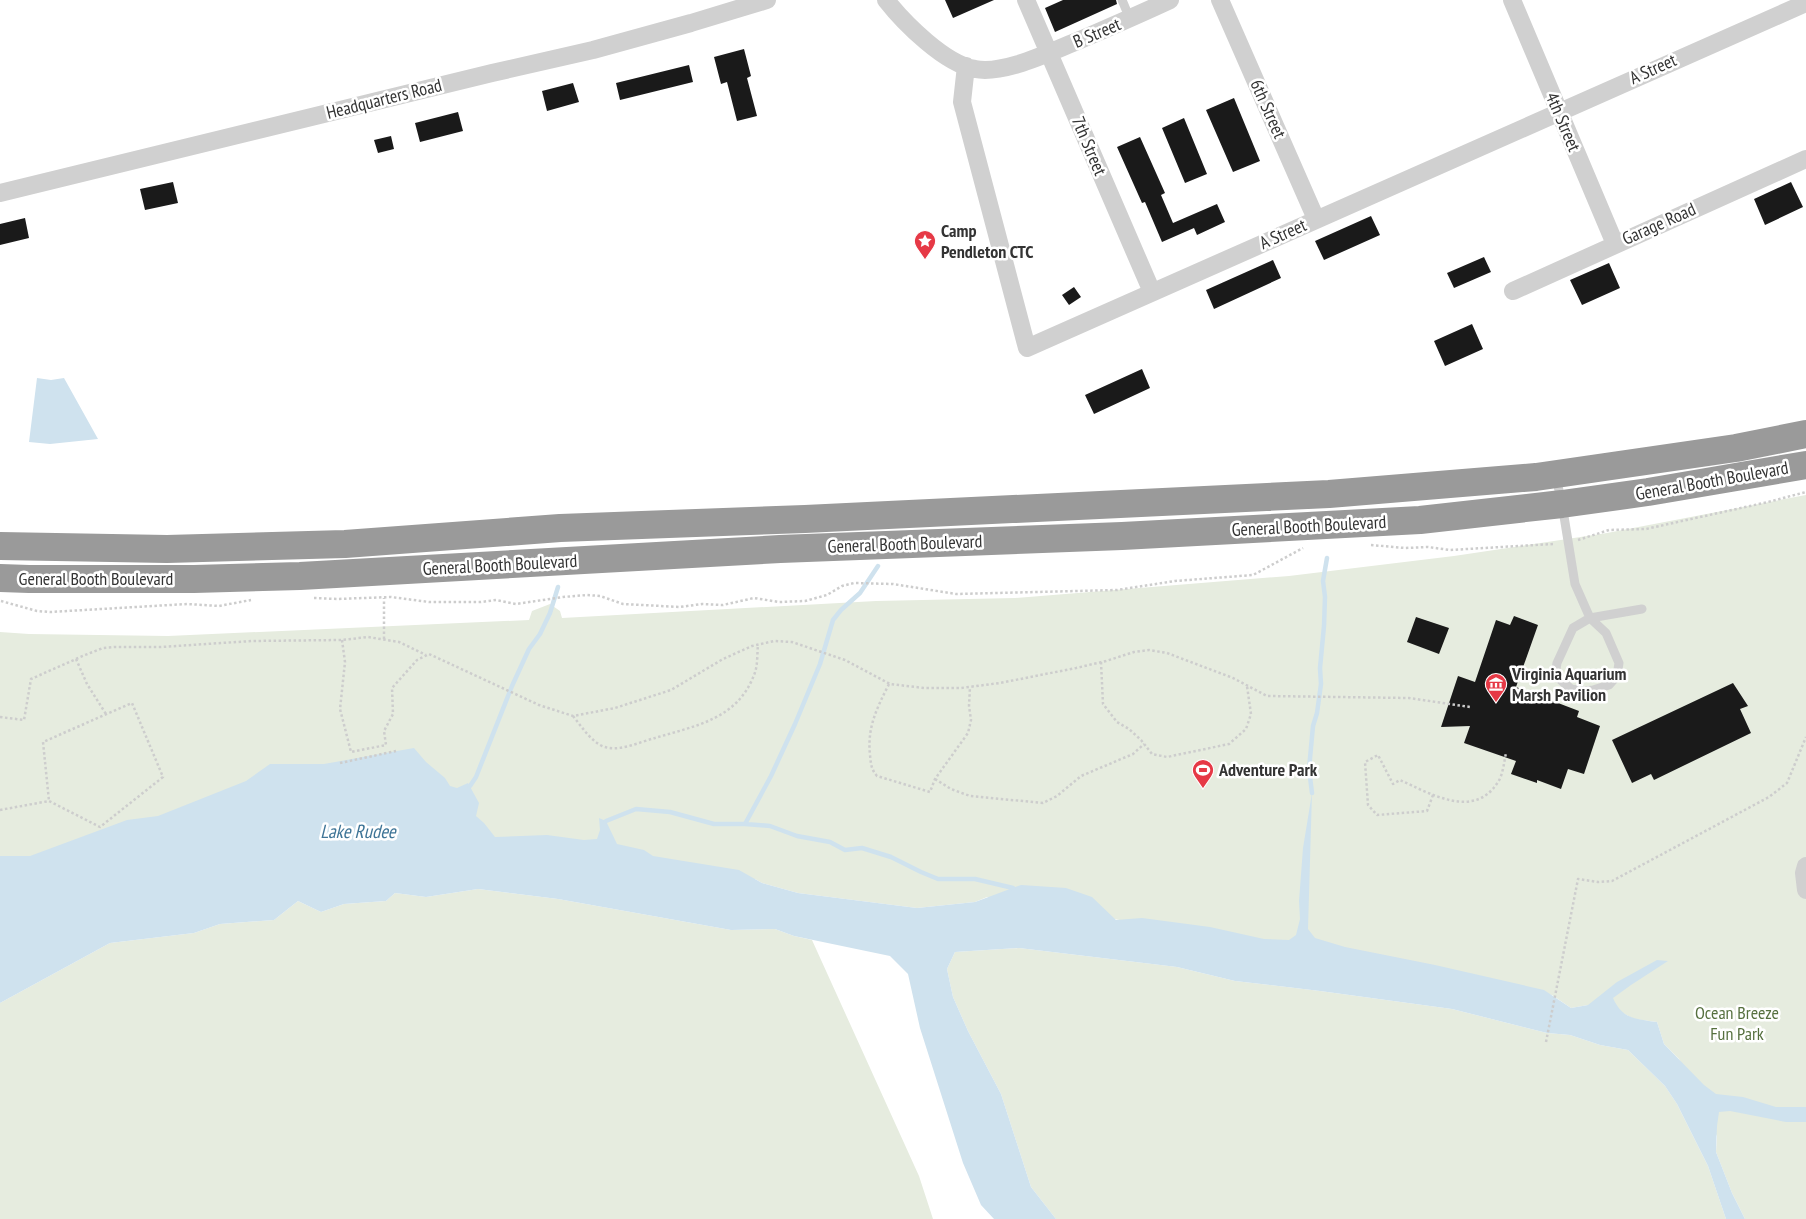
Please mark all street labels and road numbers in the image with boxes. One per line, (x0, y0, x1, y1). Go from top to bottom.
street label: B Street (1069, 12, 1124, 53)
street label: A Street (1626, 48, 1680, 89)
street label: Headquarters Road (324, 73, 444, 124)
street label: 6th Street (1245, 76, 1292, 142)
street label: 4th Street (1541, 89, 1586, 155)
street label: 7th Street (1067, 113, 1112, 179)
street label: Garage Road (1619, 197, 1699, 250)
street label: A Street (1256, 213, 1310, 254)
street label: General Booth Boulevard (1634, 456, 1790, 505)
street label: General Booth Boulevard (1231, 510, 1387, 541)
street label: General Booth Boulevard (827, 529, 983, 558)
street label: General Booth Boulevard (422, 549, 578, 580)
street label: General Booth Boulevard (19, 567, 173, 590)

